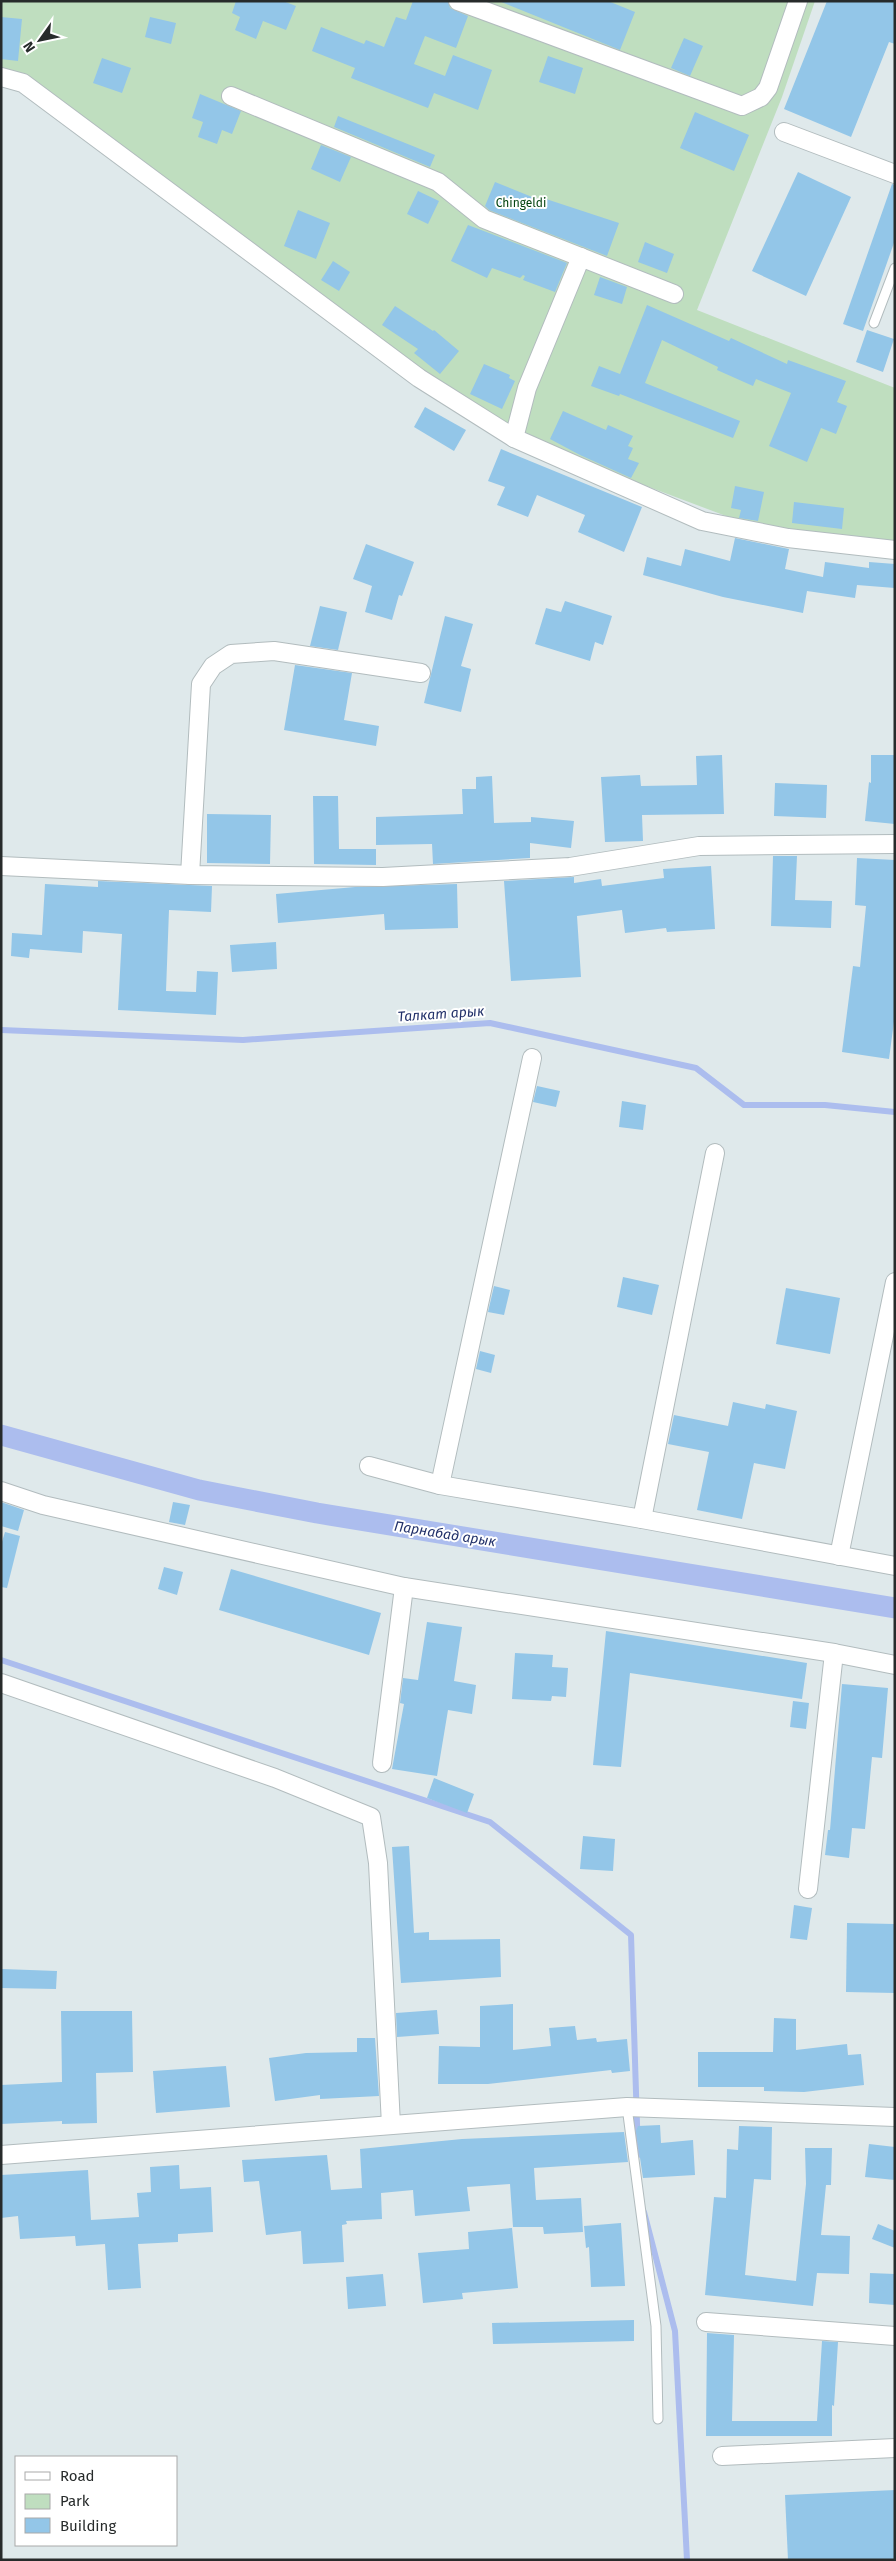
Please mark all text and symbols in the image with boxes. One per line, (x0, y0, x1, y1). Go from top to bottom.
north arrow (15, 15, 65, 65)
text: N (20, 38, 39, 55)
park label: Chingeldi (496, 196, 546, 210)
water label: Талкат арык (397, 1002, 485, 1026)
water label: Парнабад арык (393, 1518, 498, 1551)
legend (15, 2456, 178, 2546)
text: Road (60, 2467, 95, 2485)
text: Park (60, 2492, 90, 2510)
text: Building (60, 2517, 116, 2535)

